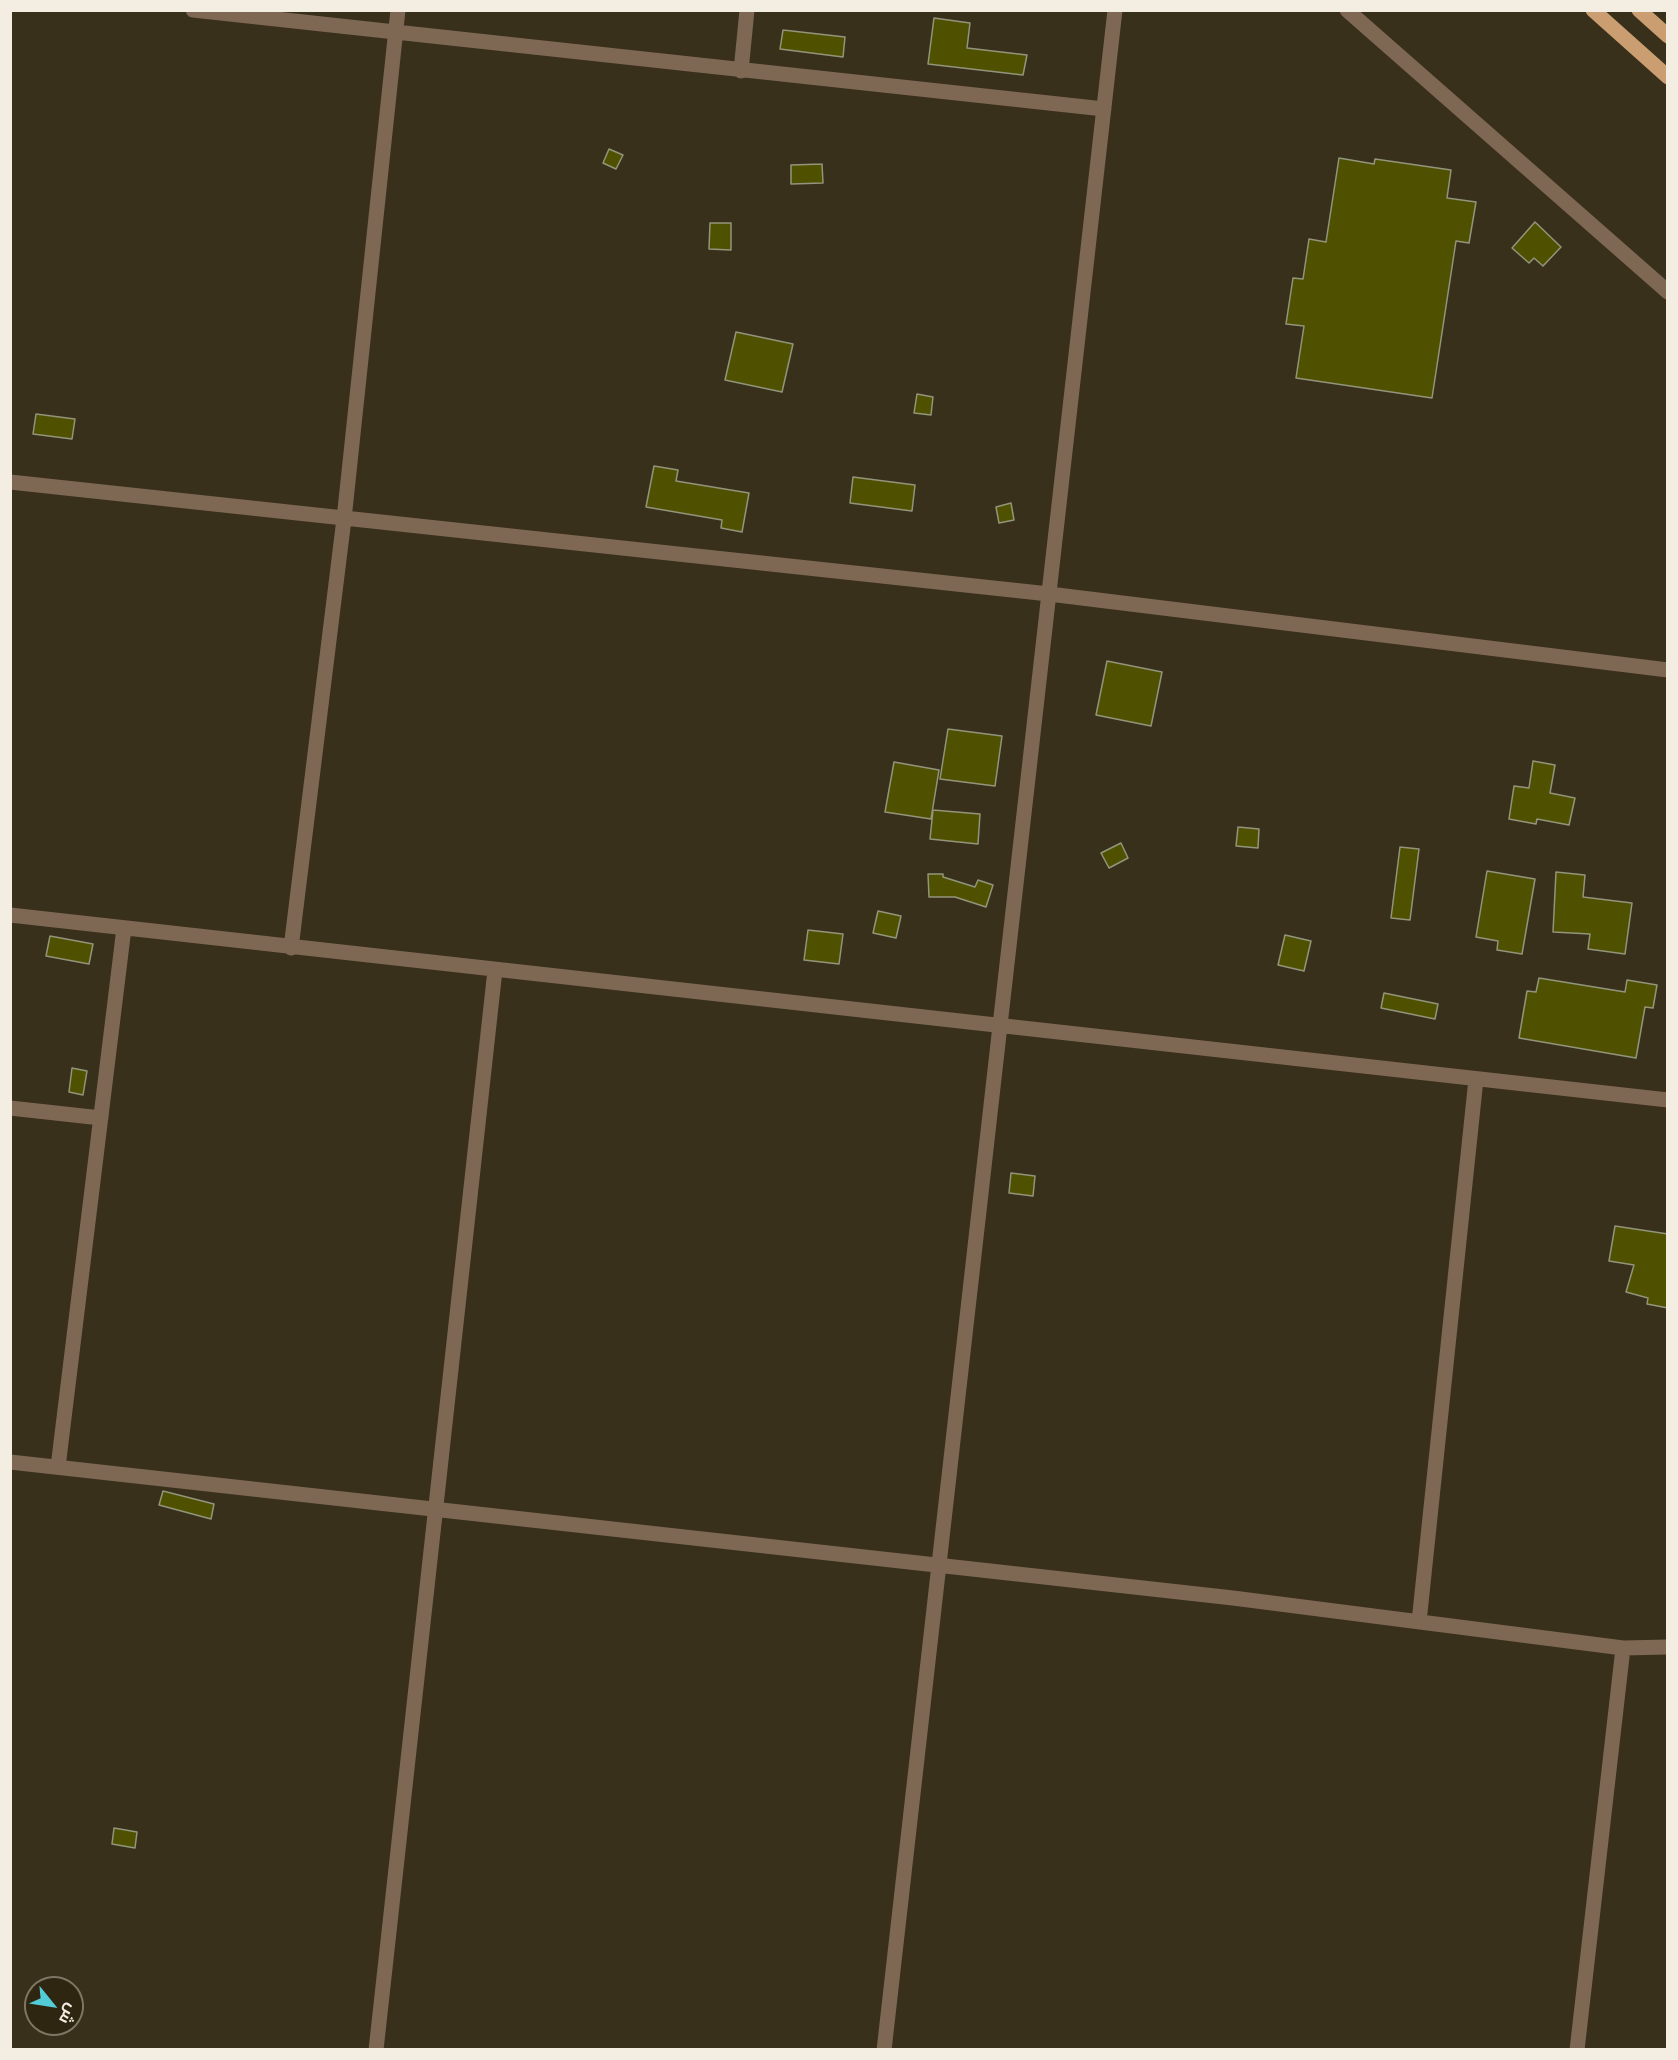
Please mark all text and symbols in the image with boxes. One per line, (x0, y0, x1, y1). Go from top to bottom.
north arrow (24, 1976, 84, 2036)
text: ش (52, 1999, 83, 2029)

